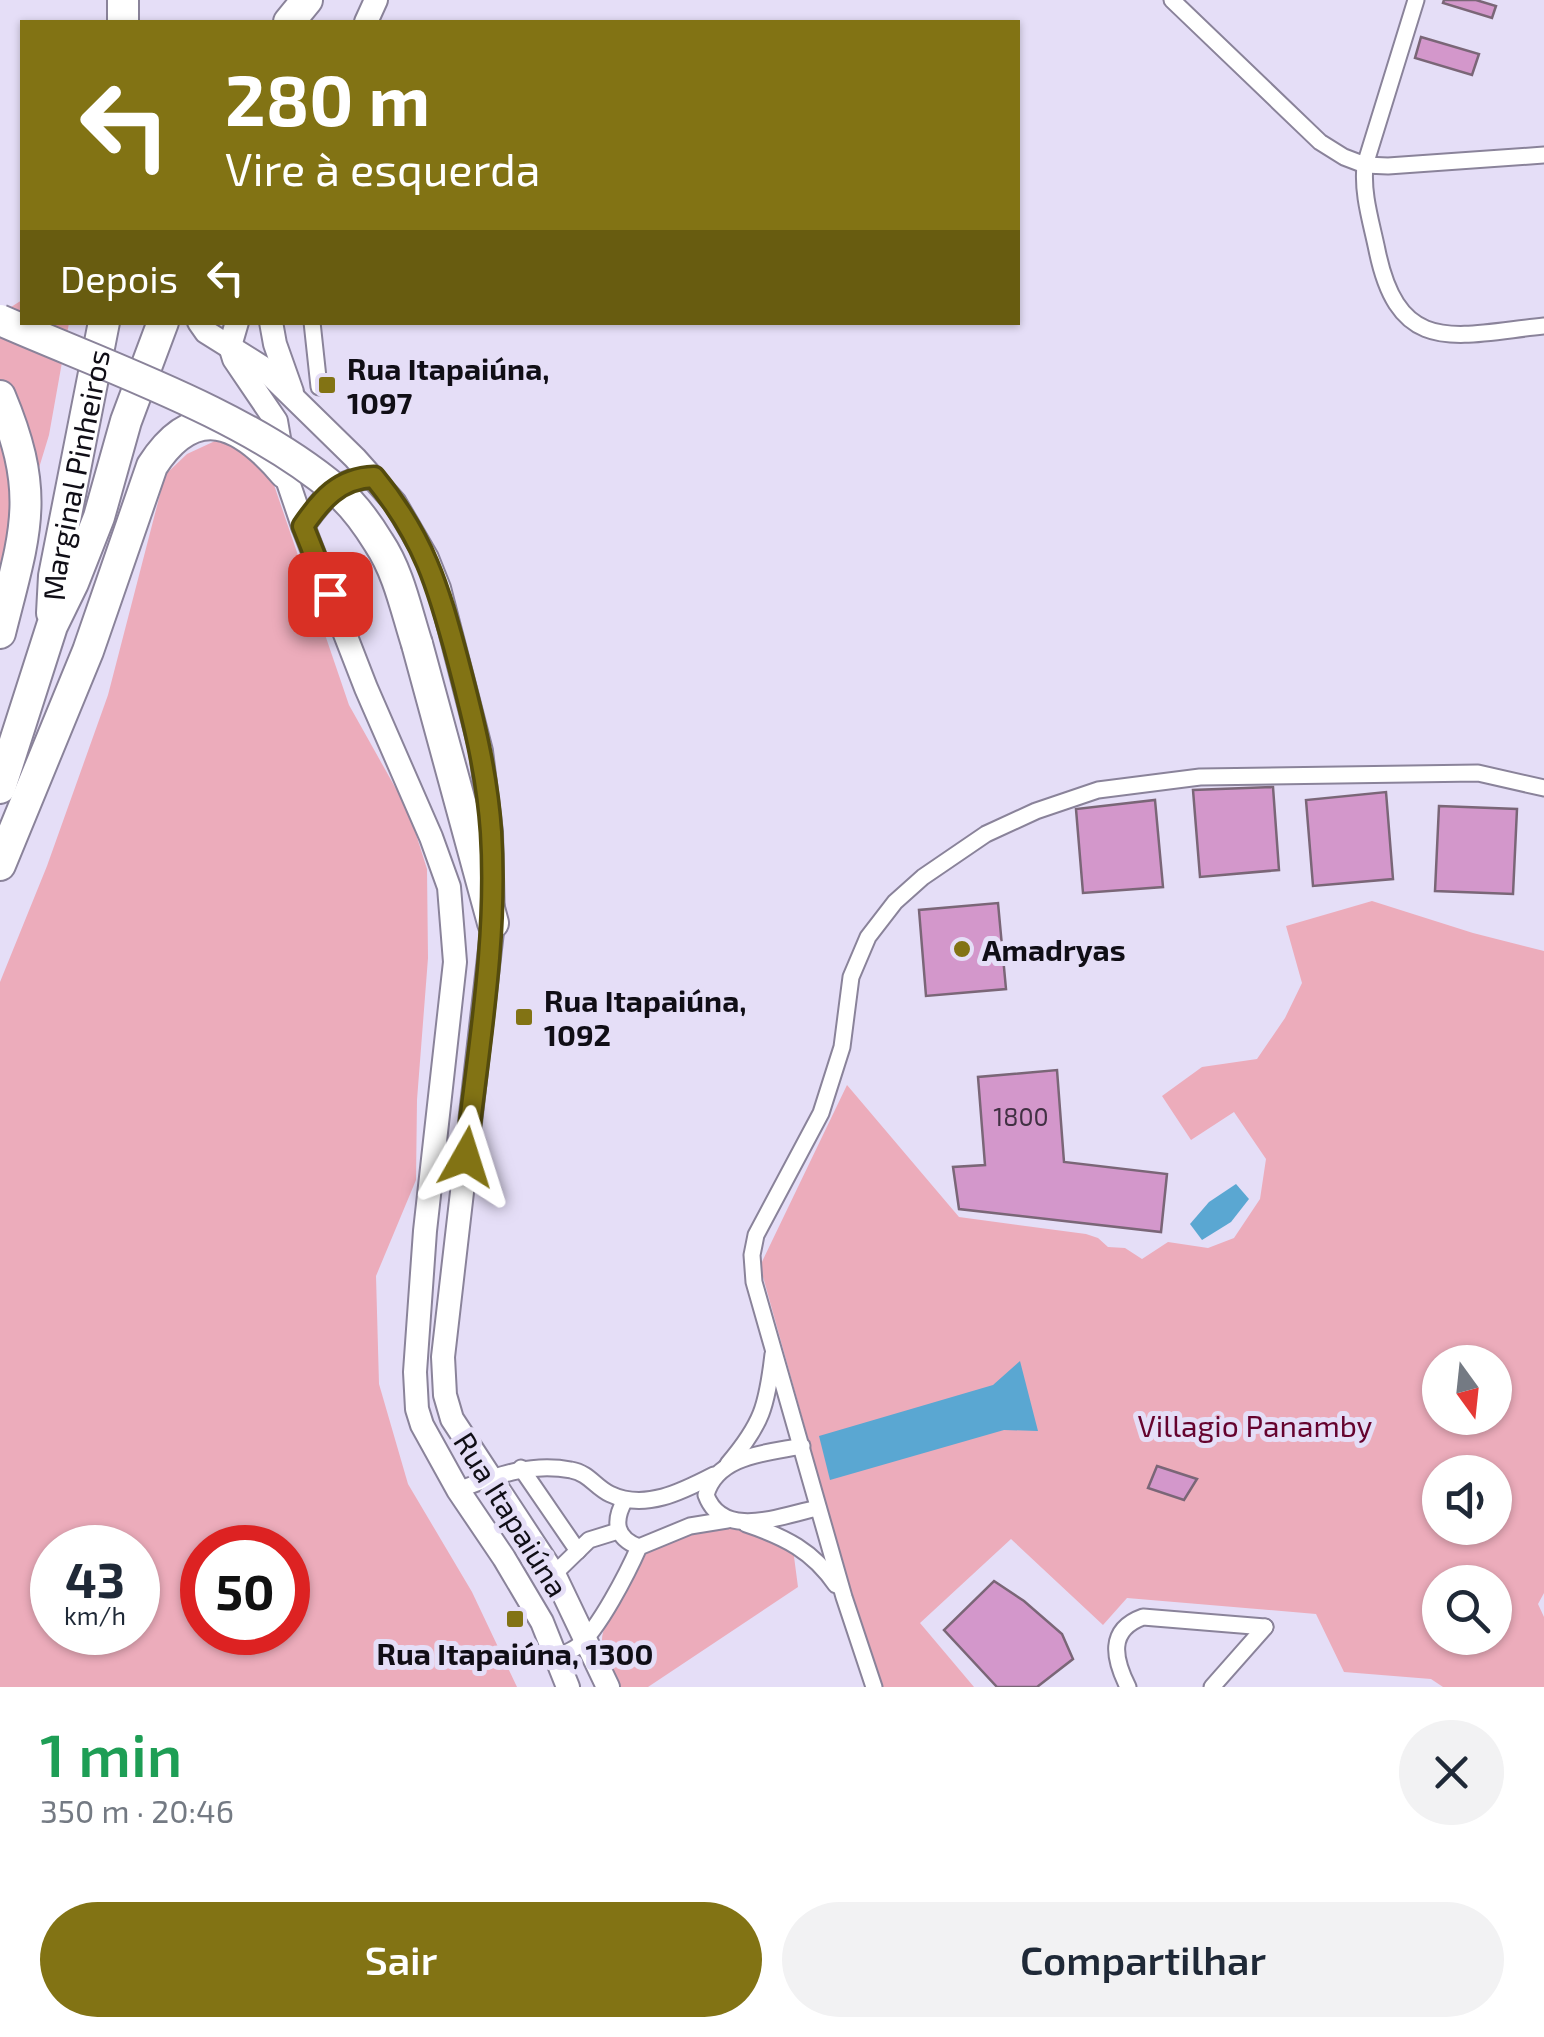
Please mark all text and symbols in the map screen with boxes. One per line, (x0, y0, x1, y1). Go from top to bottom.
text: 280 m (225, 56, 430, 140)
icon: left (60, 60, 190, 190)
text: Vire à esquerda (225, 141, 541, 195)
icon: left (198, 250, 253, 305)
text: Depois (60, 255, 178, 301)
street label: Marginal Pinheiros (35, 346, 116, 602)
place label: Rua Itapaiúna, 1097 (347, 350, 550, 420)
marker: Rua Itapaiúna, 1097 (316, 374, 338, 396)
pin (288, 552, 373, 637)
icon: arrive (303, 567, 358, 622)
place label: Amadryas (982, 931, 1126, 968)
marker: Amadryas (951, 938, 973, 960)
place label: Rua Itapaiúna, 1092 (544, 982, 747, 1052)
marker: Rua Itapaiúna, 1092 (513, 1006, 535, 1028)
house number: 1800 (993, 1101, 1049, 1131)
position arrow (414, 1105, 518, 1209)
north arrow (1422, 1345, 1512, 1435)
map controls (1422, 1345, 1512, 1655)
park label: Villagio Panamby (1138, 1407, 1373, 1443)
street label: Rua Itapaiúna (447, 1425, 577, 1603)
button: sound (1422, 1455, 1512, 1545)
speed limit sign: 50 (180, 1525, 310, 1655)
text: 43 (65, 1548, 125, 1608)
button: search (1422, 1565, 1512, 1655)
text: km/h (64, 1600, 126, 1630)
marker: Rua Itapaiúna, 1300 (504, 1608, 526, 1630)
place label: Rua Itapaiúna, 1300 (377, 1635, 653, 1671)
text: 1 min (40, 1717, 182, 1789)
button: close (1399, 1720, 1504, 1825)
text: 350 m · 20:46 (40, 1791, 234, 1829)
button: Sair (40, 1902, 762, 2017)
button: Compartilhar (782, 1902, 1504, 2017)

